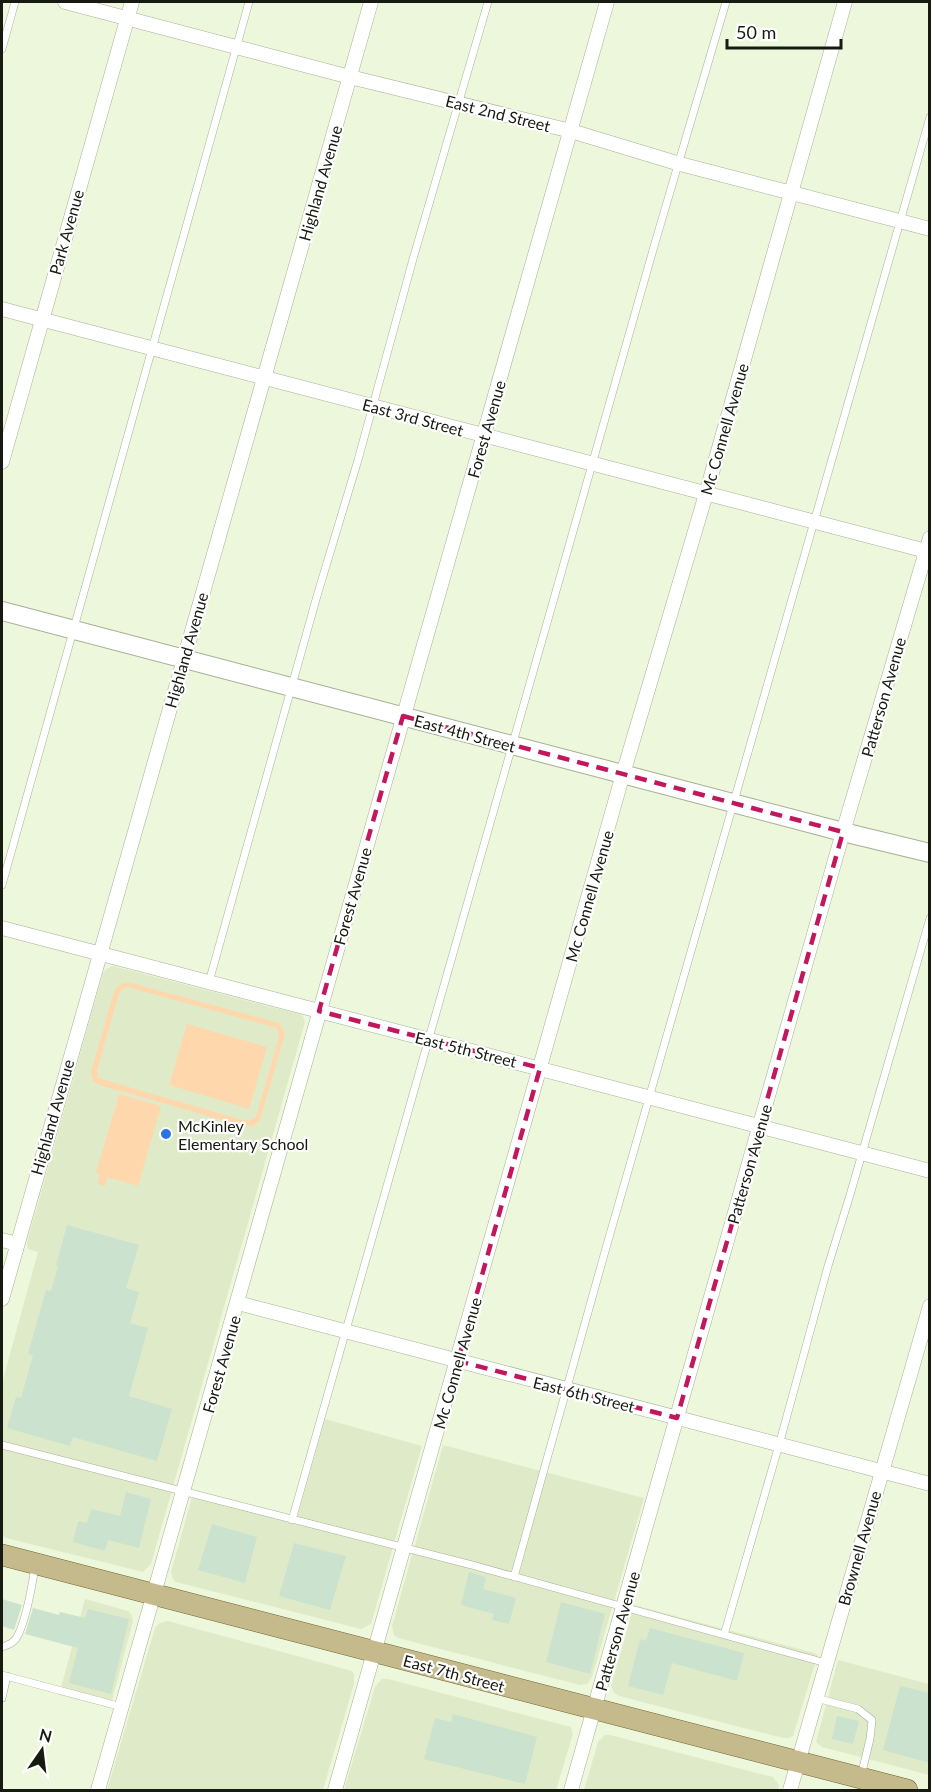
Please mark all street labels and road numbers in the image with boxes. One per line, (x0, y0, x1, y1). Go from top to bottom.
street label: East 2nd Street (444, 91, 553, 135)
street label: Highland Avenue (294, 123, 346, 243)
street label: Park Avenue (45, 187, 87, 277)
street label: Mc Connell Avenue (696, 361, 752, 497)
street label: Forest Avenue (463, 378, 509, 480)
street label: East 3rd Street (360, 394, 466, 440)
street label: Highland Avenue (160, 590, 212, 710)
street label: Patterson Avenue (857, 635, 909, 759)
street label: East 4th Street (412, 710, 518, 756)
street label: Mc Connell Avenue (561, 828, 617, 964)
street label: Forest Avenue (329, 845, 375, 947)
street label: East 5th Street (413, 1027, 519, 1071)
street label: Highland Avenue (26, 1057, 78, 1177)
street label: Patterson Avenue (723, 1102, 775, 1226)
street label: Mc Connell Avenue (429, 1295, 485, 1431)
street label: Forest Avenue (198, 1313, 244, 1415)
street label: East 6th Street (531, 1372, 637, 1416)
street label: Brownell Avenue (834, 1488, 884, 1608)
street label: Patterson Avenue (591, 1569, 643, 1693)
street label: East 7th Street (401, 1650, 507, 1696)

